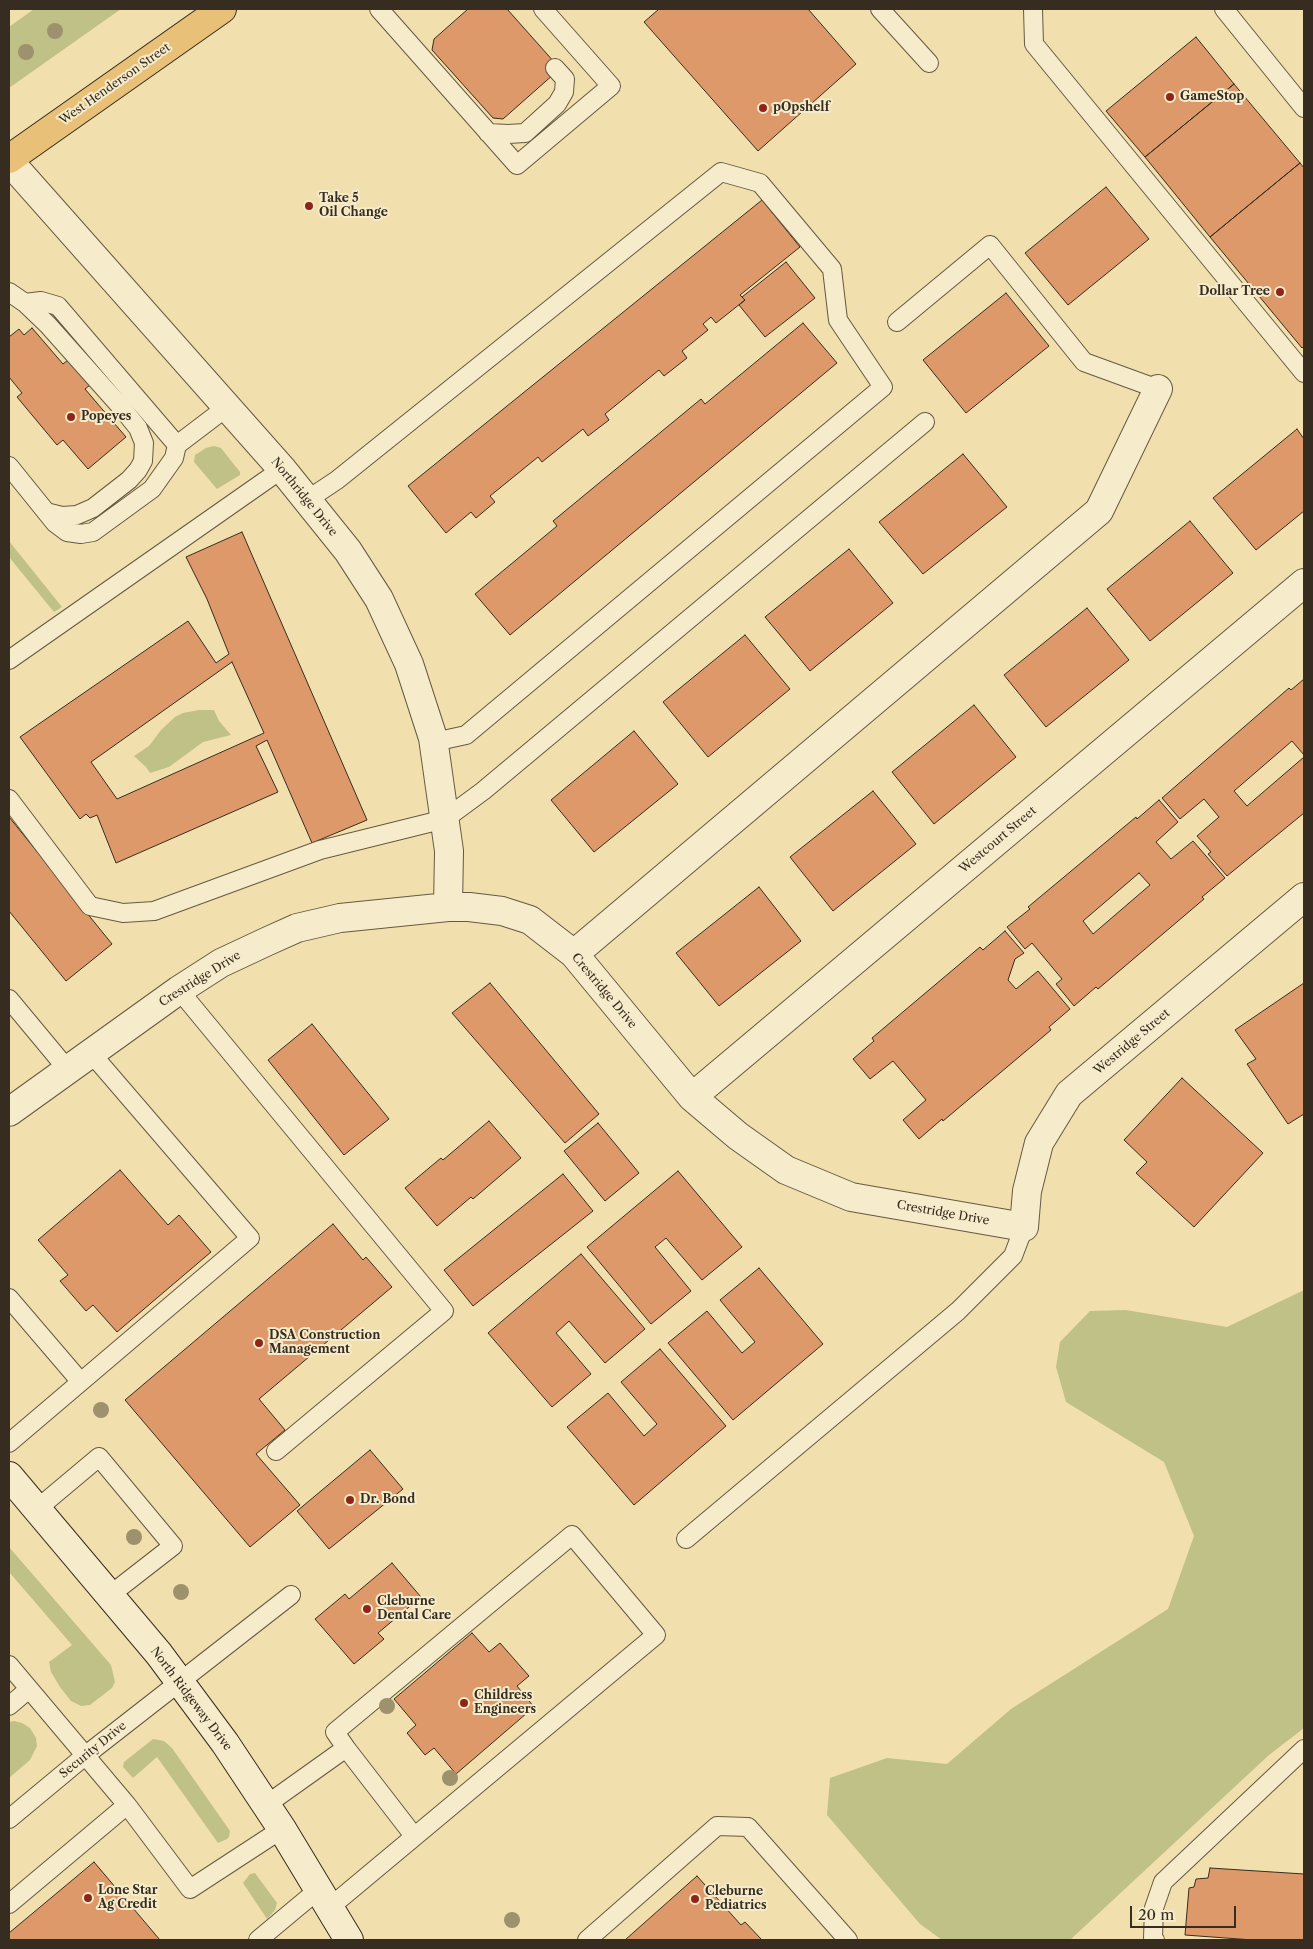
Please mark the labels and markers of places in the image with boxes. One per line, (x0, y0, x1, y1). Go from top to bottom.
place label: GameStop (1180, 90, 1244, 104)
marker: GameStop (1164, 91, 1176, 103)
place label: pOpshelf (773, 101, 830, 115)
marker: pOpshelf (757, 102, 769, 114)
place label: Take 5 Oil Change (319, 192, 388, 220)
marker: Take 5 Oil Change (303, 200, 315, 212)
place label: Dollar Tree (1199, 285, 1270, 299)
marker: Dollar Tree (1274, 286, 1286, 298)
place label: Popeyes (81, 410, 131, 424)
marker: Popeyes (65, 411, 77, 423)
place label: DSA Construction Management (269, 1329, 380, 1357)
marker: DSA Construction Management (253, 1337, 265, 1349)
place label: Dr. Bond (360, 1493, 415, 1507)
marker: Dr. Bond (344, 1494, 356, 1506)
place label: Cleburne Dental Care (377, 1595, 451, 1623)
marker: Cleburne Dental Care (361, 1603, 373, 1615)
place label: Childress Engineers (474, 1689, 536, 1717)
marker: Childress Engineers (458, 1697, 470, 1709)
place label: Lone Star Ag Credit (98, 1884, 158, 1912)
place label: Cleburne Pediatrics (705, 1885, 766, 1913)
marker: Lone Star Ag Credit (82, 1892, 94, 1904)
marker: Cleburne Pediatrics (689, 1893, 701, 1905)

